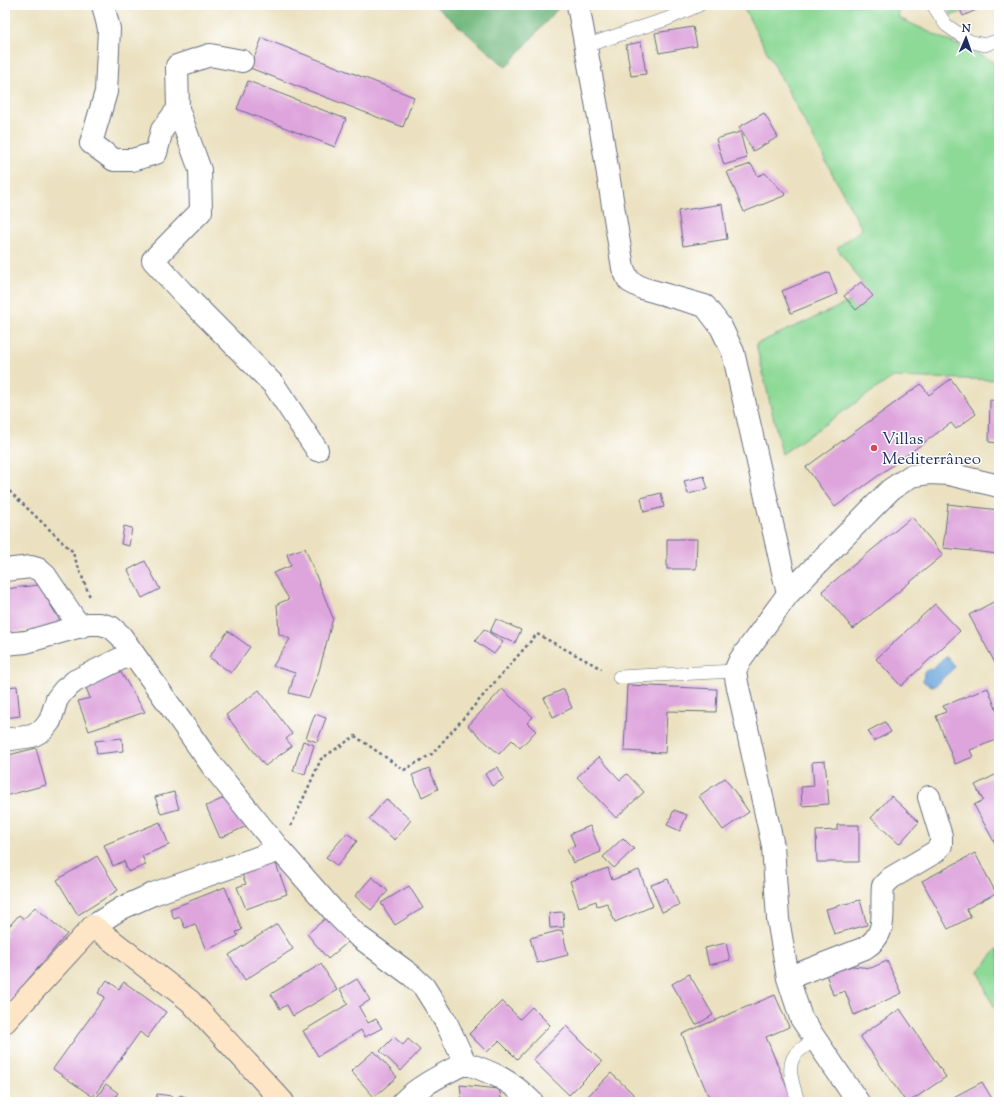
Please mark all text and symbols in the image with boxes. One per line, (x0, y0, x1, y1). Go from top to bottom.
north arrow (946, 18, 986, 58)
text: N (961, 21, 971, 37)
place label: Villas Mediterrâneo (882, 428, 981, 472)
marker: Villas Mediterrâneo (869, 443, 879, 453)

